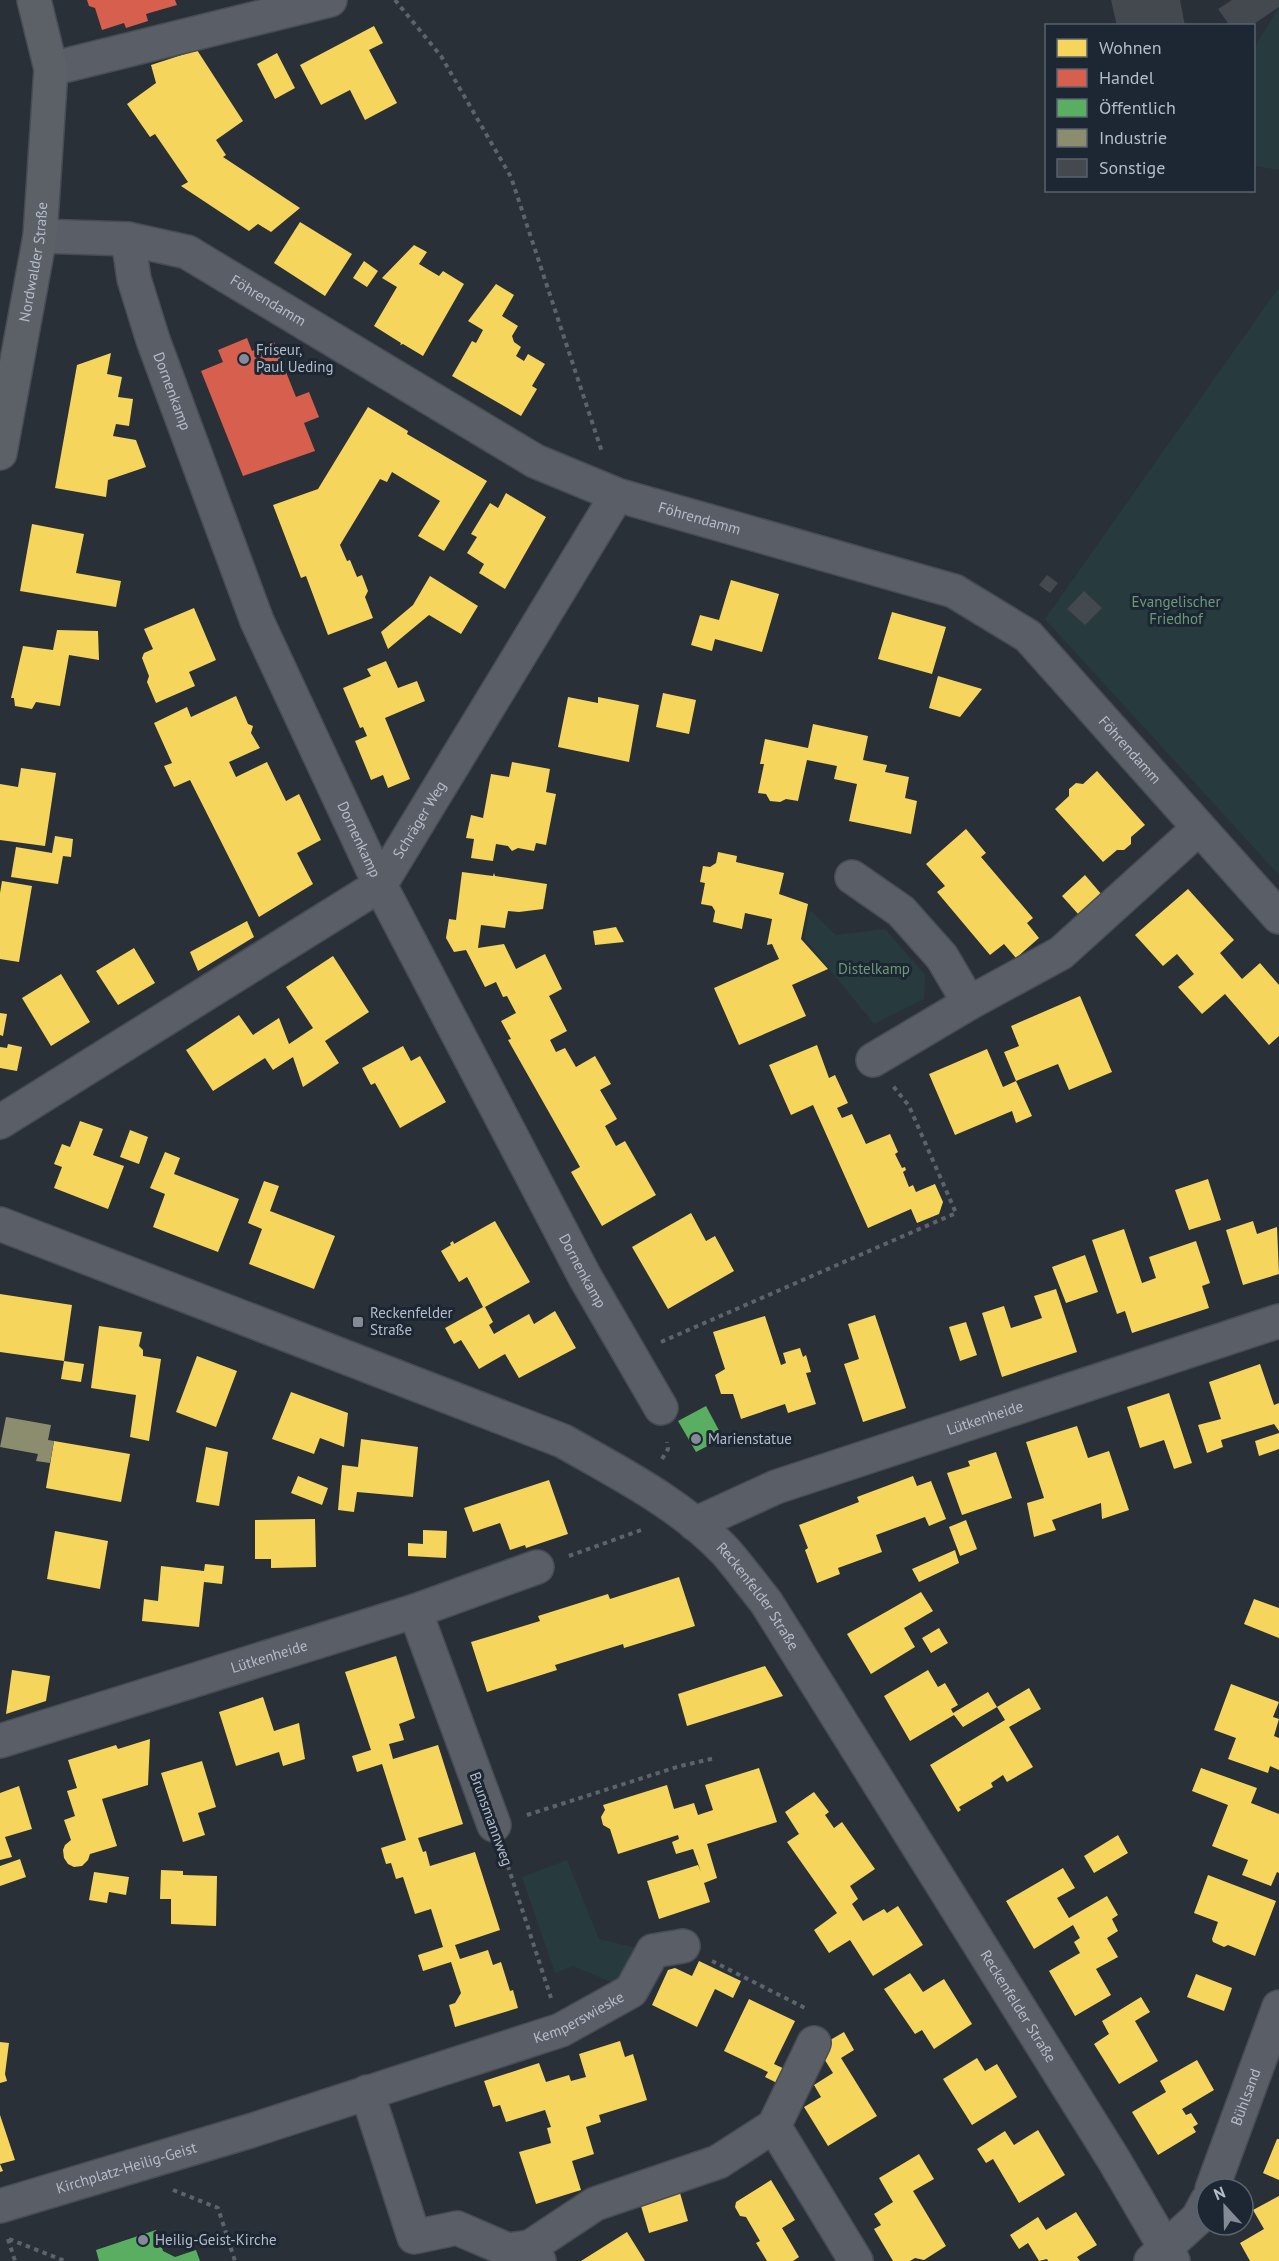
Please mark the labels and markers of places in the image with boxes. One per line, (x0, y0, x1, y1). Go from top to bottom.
place label: Friseur, Paul Ueding (256, 340, 334, 376)
marker: Friseur, Paul Ueding (237, 352, 251, 366)
place label: Reckenfelder Straße (370, 1303, 453, 1339)
marker: Reckenfelder Straße (351, 1315, 365, 1329)
place label: Marienstatue (708, 1429, 792, 1448)
marker: Marienstatue (689, 1432, 703, 1446)
place label: Heilig-Geist-Kirche (155, 2230, 277, 2249)
marker: Heilig-Geist-Kirche (136, 2233, 150, 2247)

